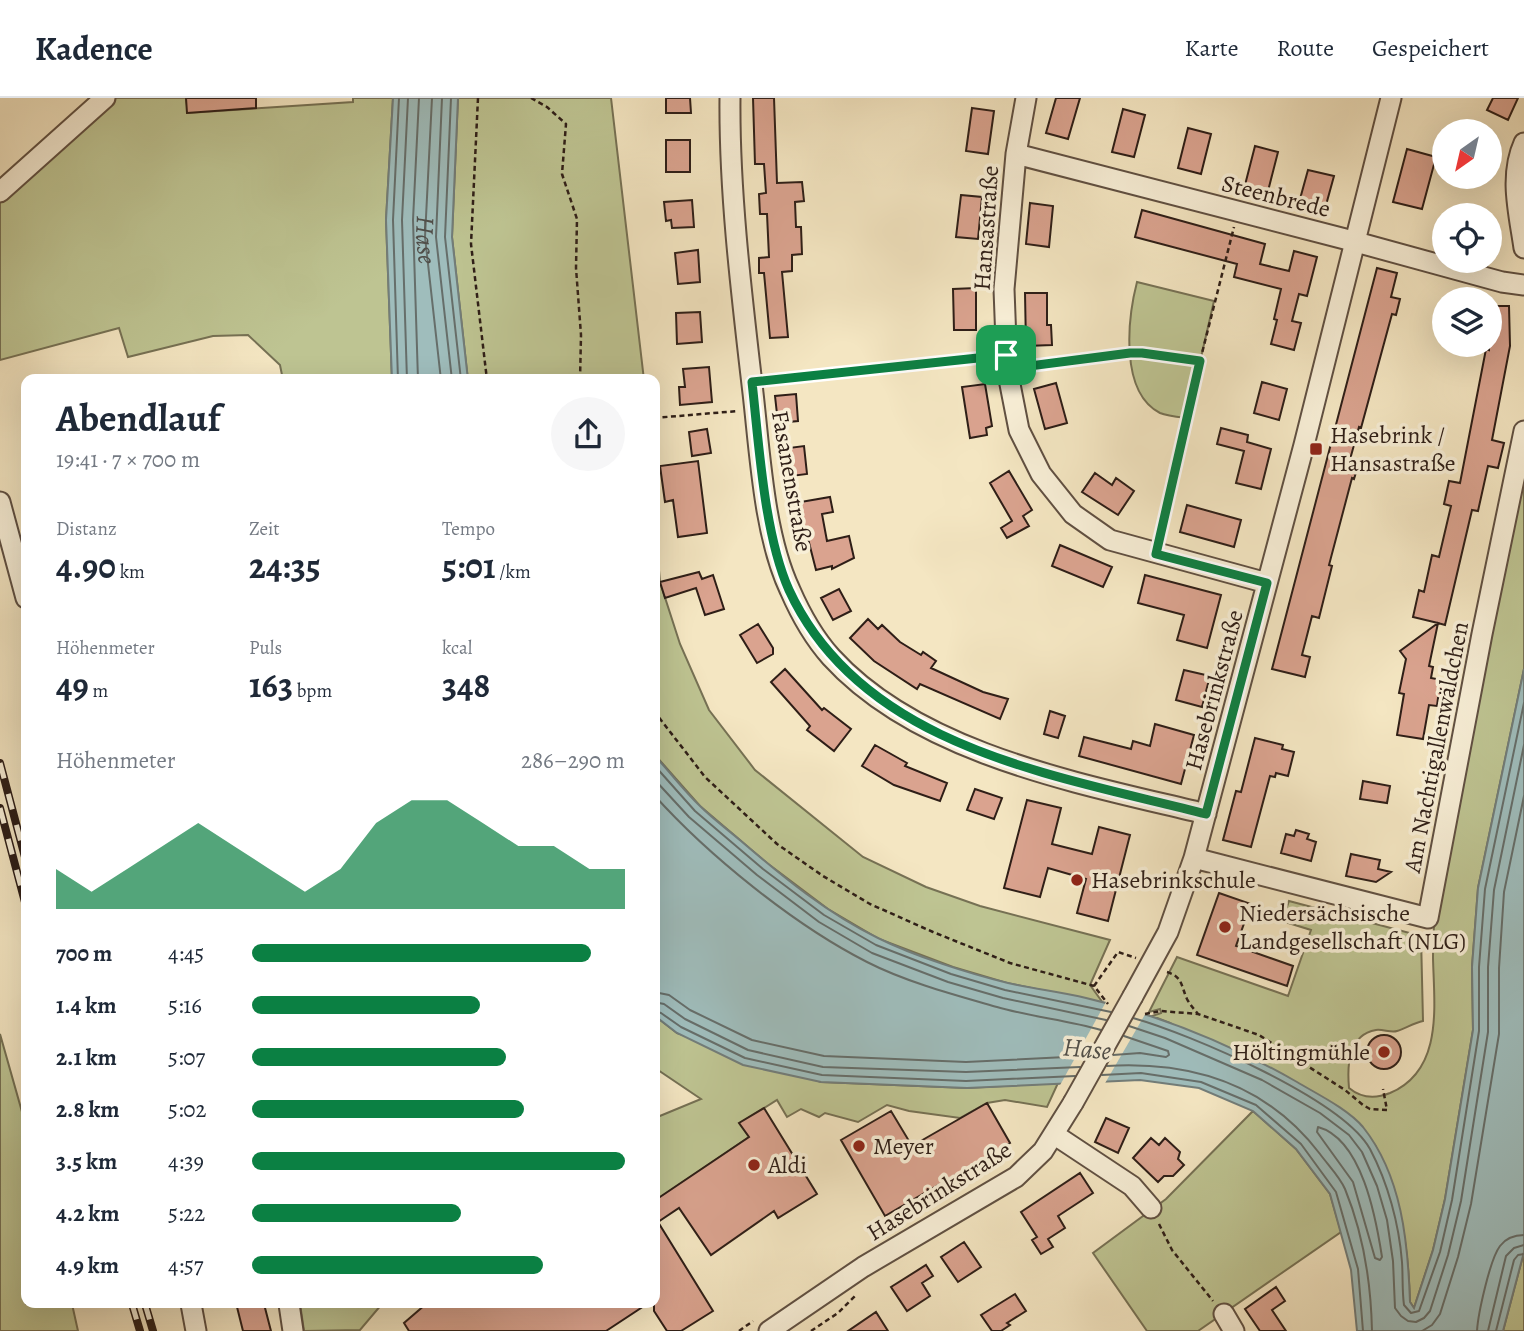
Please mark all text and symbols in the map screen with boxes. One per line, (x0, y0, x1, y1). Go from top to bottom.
text: Kadence (35, 26, 153, 71)
text: Karte (1185, 32, 1238, 64)
text: Route (1276, 32, 1334, 64)
text: Gespeichert (1372, 32, 1489, 64)
north arrow (1432, 119, 1502, 189)
map controls (1432, 119, 1502, 357)
street label: Hansastraße (966, 164, 1006, 292)
street label: Steenbrede (1218, 167, 1334, 225)
button: locate (1432, 203, 1502, 273)
water label: Hase (407, 215, 445, 266)
button: layers (1432, 287, 1502, 357)
pin (976, 325, 1036, 385)
icon: arrive (987, 336, 1025, 374)
text: Abendlauf (56, 392, 220, 444)
button: share (551, 397, 625, 471)
street label: Fasanenstraße (764, 408, 820, 554)
place label: Hasebrink / Hansastraße (1330, 419, 1455, 479)
marker: Hasebrink / Hansastraße (1308, 441, 1324, 457)
text: 19:41 · 7 × 700 m (56, 444, 200, 475)
text: Distanz (56, 516, 117, 542)
text: Zeit (249, 516, 280, 542)
text: Tempo (442, 516, 495, 542)
text: 4.90 (56, 542, 116, 590)
text: 24:35 (249, 542, 321, 590)
text: 5:01 (442, 542, 495, 590)
text: km (116, 559, 145, 585)
text: /km (495, 559, 531, 585)
street label: Hasebrinkstraße (1177, 606, 1251, 774)
street label: Am Nachtigallenwäldchen (1396, 619, 1476, 876)
text: Höhenmeter (56, 635, 155, 661)
text: Puls (249, 635, 282, 661)
text: kcal (442, 635, 472, 661)
text: 49 (56, 661, 89, 709)
text: 163 (249, 661, 293, 709)
text: 348 (442, 661, 490, 709)
text: m (89, 678, 108, 704)
text: bpm (293, 678, 332, 704)
text: Höhenmeter (56, 745, 176, 776)
text: 286–290 m (521, 745, 625, 776)
place label: Hasebrinkschule (1091, 864, 1256, 896)
marker: Hasebrinkschule (1069, 872, 1085, 888)
place label: Niedersächsische Landgesellschaft (NLG) (1239, 897, 1466, 957)
marker: Niedersächsische Landgesellschaft (NLG) (1217, 919, 1233, 935)
text: 700 m (56, 938, 112, 969)
text: 4:45 (168, 938, 204, 969)
text: 1.4 km (56, 990, 117, 1021)
text: 5:16 (168, 990, 202, 1021)
water label: Hase (1061, 1029, 1113, 1069)
place label: Höltingmühle (1232, 1036, 1370, 1068)
text: 2.1 km (56, 1042, 117, 1073)
text: 5:07 (168, 1042, 205, 1073)
marker: Höltingmühle (1376, 1044, 1392, 1060)
text: 2.8 km (56, 1094, 120, 1125)
text: 5:02 (168, 1094, 207, 1125)
place label: Meyer (873, 1130, 934, 1162)
street label: Hasebrinkstraße (861, 1134, 1017, 1248)
marker: Meyer (851, 1138, 867, 1154)
text: 3.5 km (56, 1146, 117, 1177)
text: 4:39 (168, 1146, 204, 1177)
place label: Aldi (767, 1149, 807, 1181)
marker: Aldi (746, 1157, 762, 1173)
text: 4.2 km (56, 1198, 119, 1229)
text: 5:22 (168, 1198, 205, 1229)
text: 4.9 km (56, 1250, 119, 1281)
text: 4:57 (168, 1250, 203, 1281)

